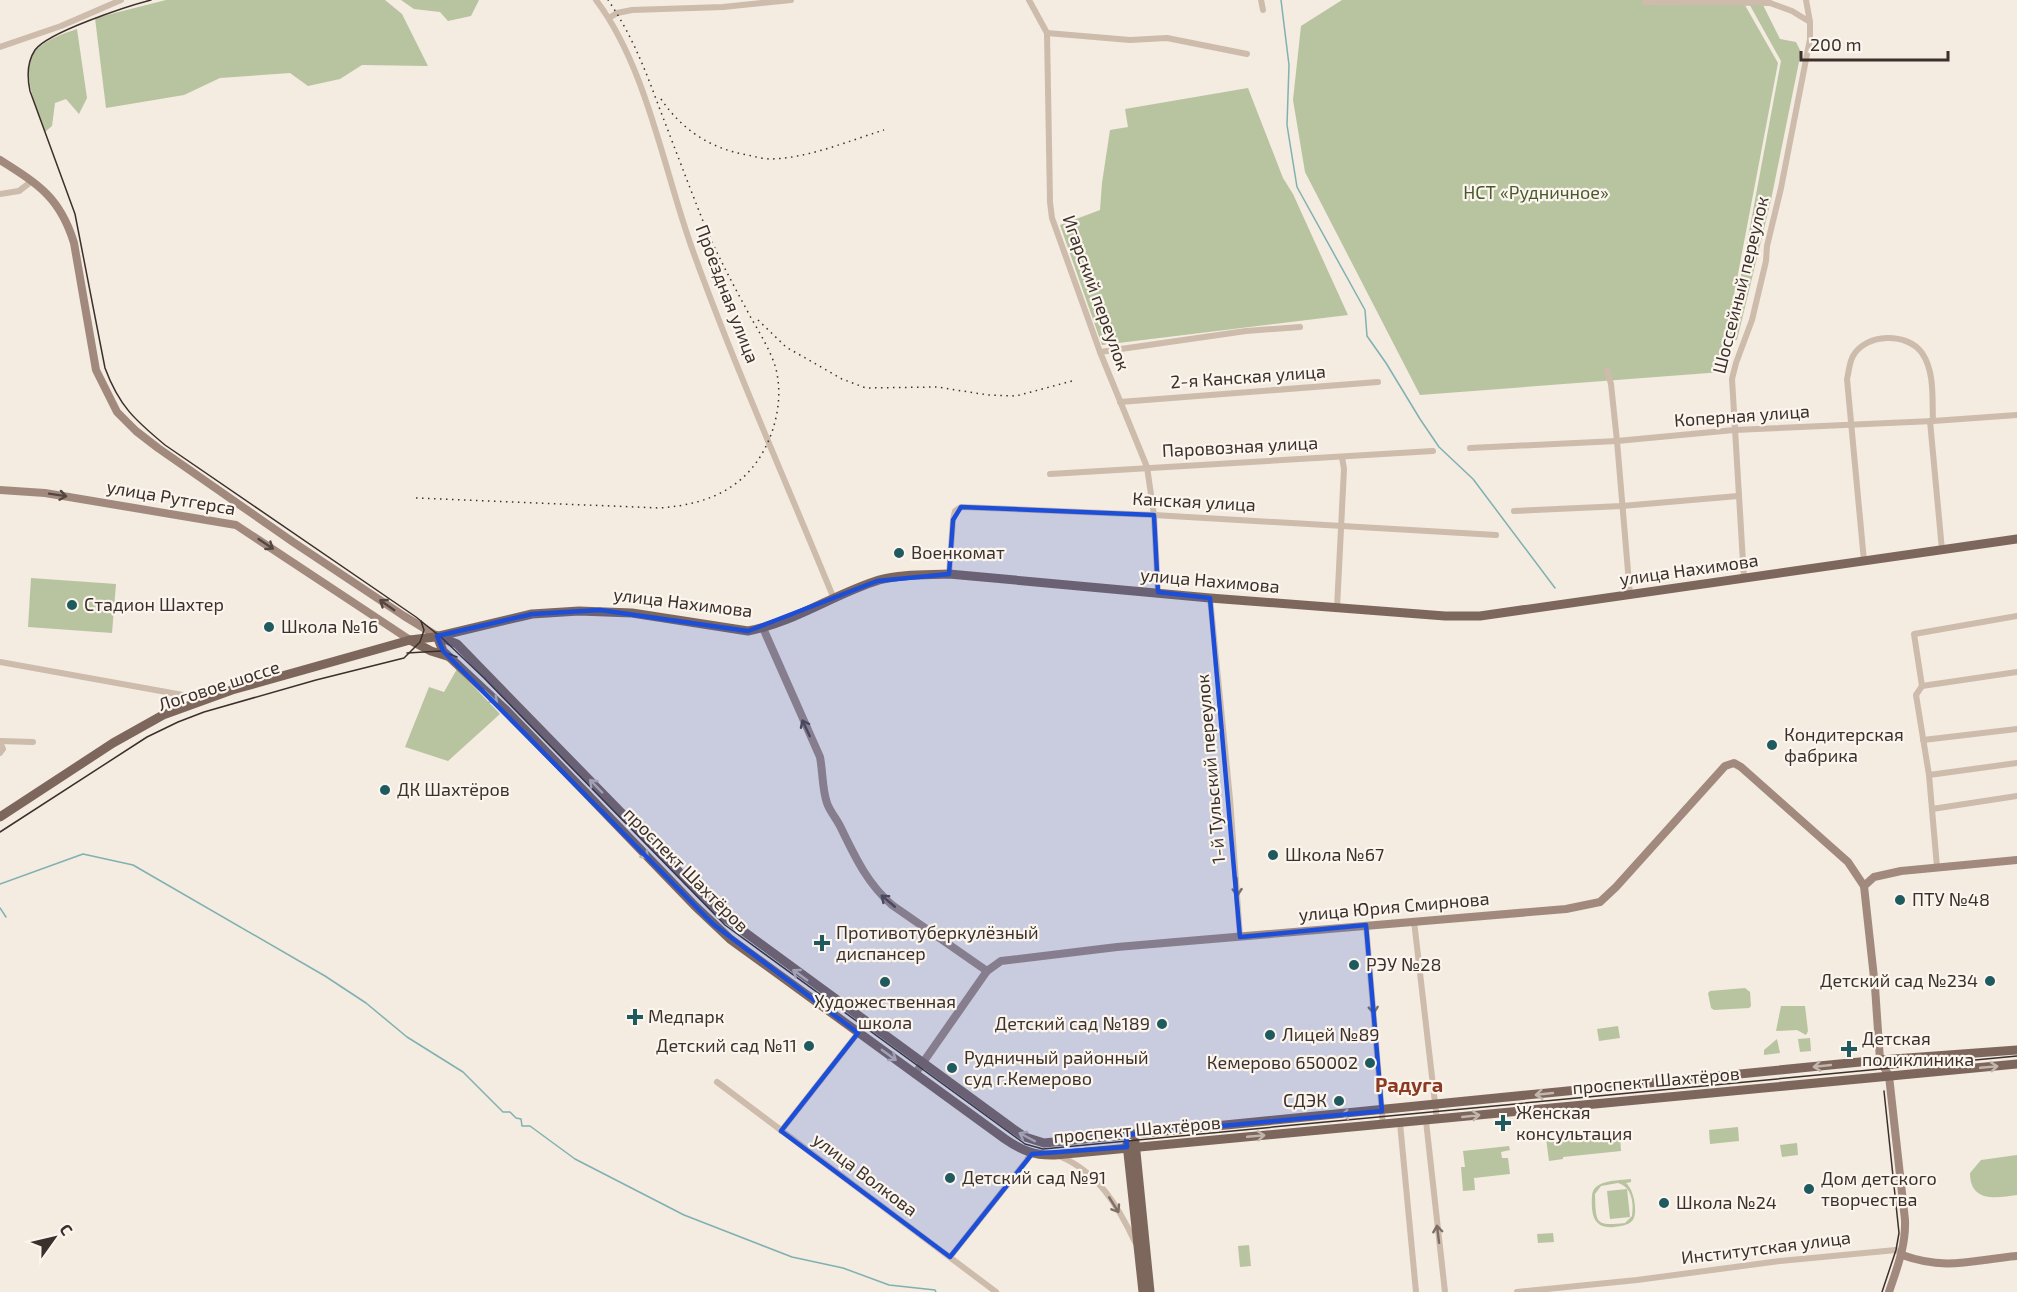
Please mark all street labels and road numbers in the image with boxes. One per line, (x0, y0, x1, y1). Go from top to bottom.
street label: Шоссейный переулок (1707, 193, 1773, 376)
street label: Игарский переулок (1059, 212, 1135, 374)
street label: Проездная улица (691, 221, 764, 366)
street label: 2-я Канская улица (1170, 360, 1326, 392)
street label: Коперная улица (1673, 399, 1811, 431)
street label: Паровозная улица (1161, 431, 1319, 461)
street label: улица Рутгерса (105, 475, 237, 519)
street label: Канская улица (1132, 487, 1256, 515)
street label: улица Нахимова (1618, 548, 1760, 590)
street label: улица Нахимова (1139, 563, 1281, 597)
street label: улица Нахимова (612, 583, 754, 621)
street label: Логовое шоссе (155, 655, 282, 715)
street label: 1-й Тульский переулок (1191, 673, 1229, 865)
street label: проспект Шахтёров (620, 802, 754, 936)
street label: улица Юрия Смирнова (1298, 887, 1490, 925)
street label: проспект Шахтёров (1571, 1062, 1740, 1098)
street label: проспект Шахтёров (1052, 1111, 1221, 1147)
street label: улица Волкова (809, 1128, 922, 1221)
street label: Институтская улица (1680, 1226, 1852, 1268)

